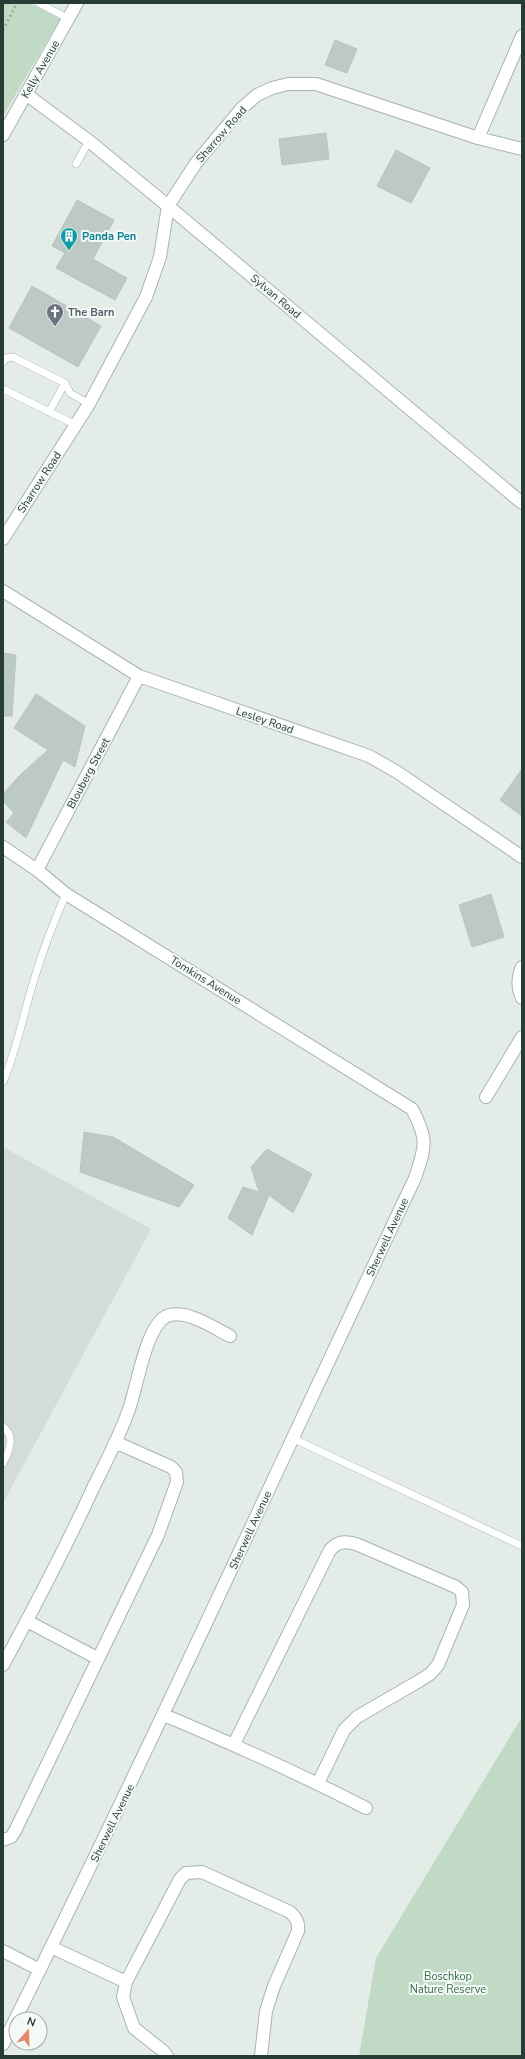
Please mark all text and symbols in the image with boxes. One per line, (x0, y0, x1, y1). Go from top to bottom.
street label: Kelly Avenue (18, 37, 63, 101)
street label: Sharrow Road (193, 103, 250, 166)
building icon: Panda Pen (59, 226, 79, 251)
place label: Panda Pen (82, 229, 136, 244)
street label: Sylvan Road (247, 271, 304, 322)
church icon: The Barn (45, 302, 65, 327)
place label: The Barn (68, 305, 115, 320)
street label: Sharrow Road (14, 449, 65, 516)
street label: Lesley Road (234, 704, 296, 737)
street label: Blouberg Street (63, 735, 114, 811)
street label: Tomkins Avenue (167, 953, 244, 1008)
street label: Sherwell Avenue (363, 1195, 412, 1279)
street label: Sherwell Avenue (226, 1488, 275, 1572)
street label: Sherwell Avenue (87, 1782, 138, 1865)
park label: Boschkop Nature Reserve (410, 1969, 486, 1997)
north arrow (8, 2011, 48, 2051)
text: N (25, 2014, 38, 2031)

